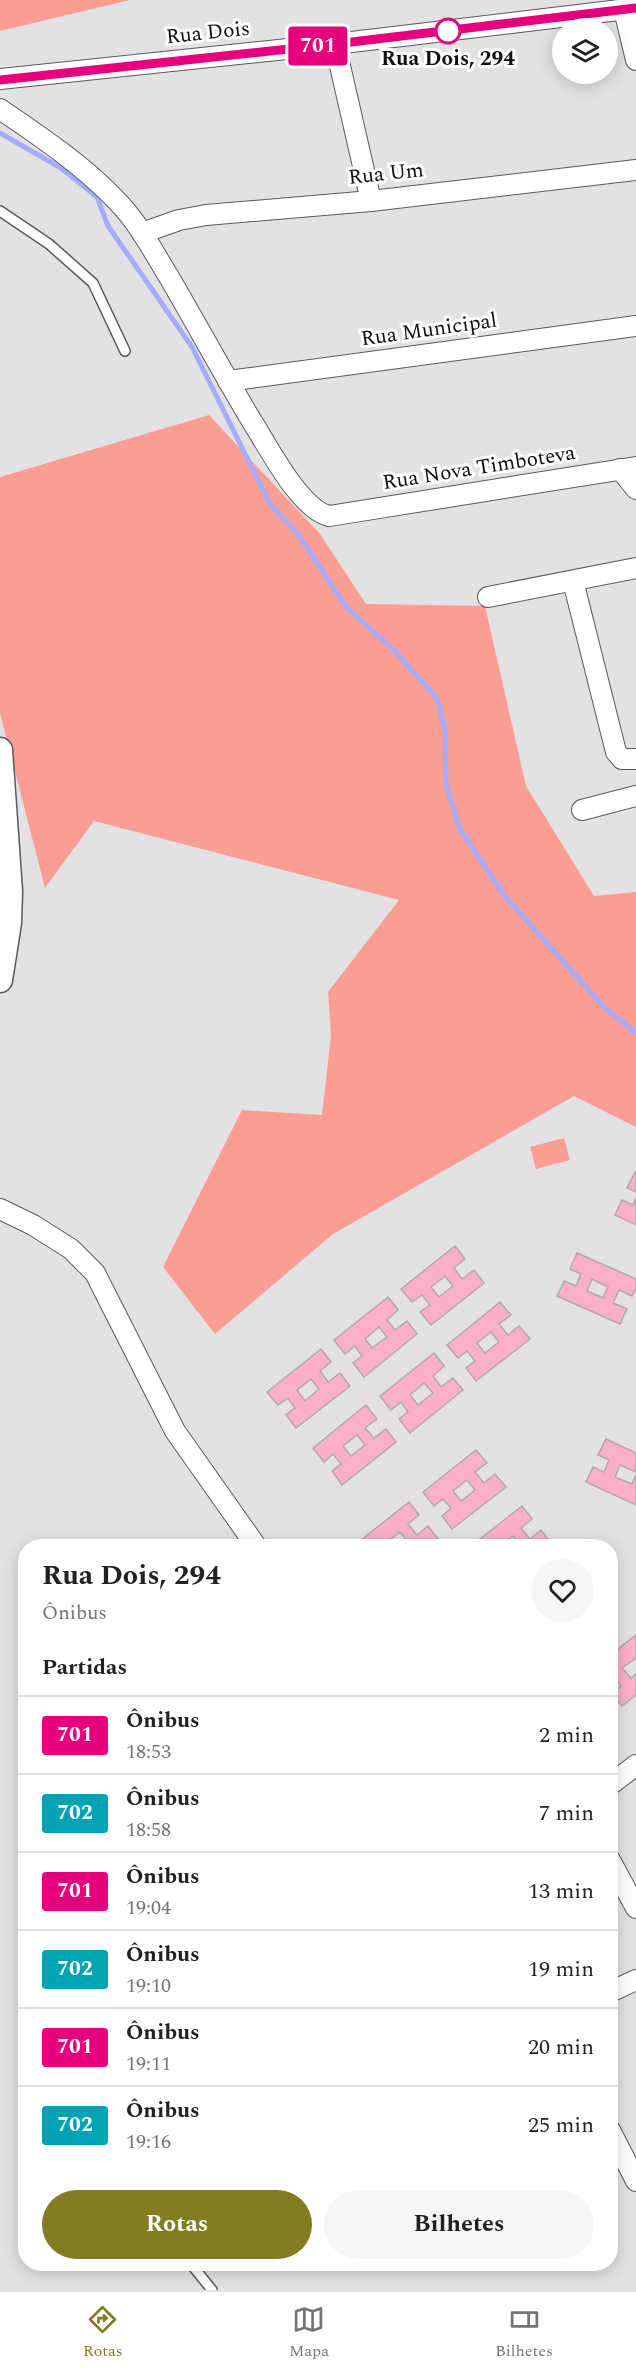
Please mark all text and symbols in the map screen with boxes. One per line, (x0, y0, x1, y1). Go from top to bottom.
street label: Rua Dois (164, 13, 252, 53)
marker: Rua Dois, 294 (435, 18, 461, 44)
map controls (552, 18, 618, 84)
button: layers (552, 18, 618, 84)
line badge: 701 (284, 26, 352, 66)
text: 701 (300, 30, 336, 62)
place label: Rua Dois, 294 (381, 43, 515, 75)
street label: Rua Um (347, 154, 425, 194)
street label: Rua Municipal (359, 305, 499, 355)
street label: Rua Nova Timboteva (380, 437, 578, 499)
text: Rua Dois, 294 (42, 1554, 221, 1597)
button: heart (531, 1559, 594, 1622)
text: Ônibus (42, 1598, 107, 1628)
text: Partidas (42, 1651, 127, 1684)
text: Ônibus (126, 1704, 200, 1737)
text: 701 (57, 1719, 93, 1751)
text: 2 min (539, 1719, 594, 1752)
text: 18:53 (126, 1737, 171, 1767)
text: Ônibus (126, 1782, 200, 1815)
text: 702 (57, 1797, 93, 1829)
text: 7 min (539, 1797, 594, 1830)
text: 18:58 (126, 1815, 171, 1845)
text: Ônibus (126, 1860, 200, 1893)
text: 701 (57, 1875, 93, 1907)
text: 13 min (528, 1875, 594, 1908)
text: 19:04 (126, 1893, 171, 1923)
text: Ônibus (126, 1938, 200, 1971)
text: 702 (57, 1953, 93, 1985)
text: 19 min (528, 1953, 594, 1986)
text: 19:10 (126, 1971, 171, 2001)
text: Ônibus (126, 2016, 200, 2049)
text: 701 (57, 2031, 93, 2063)
text: 20 min (528, 2031, 594, 2064)
text: 19:11 (126, 2049, 171, 2079)
text: Ônibus (126, 2094, 200, 2127)
text: 702 (57, 2109, 93, 2141)
text: 25 min (528, 2109, 594, 2142)
text: 19:16 (126, 2127, 171, 2157)
button: Rotas (42, 2190, 312, 2259)
button: Bilhetes (324, 2190, 594, 2259)
tab: Rotas (83, 2303, 123, 2363)
tab: Mapa (289, 2303, 329, 2363)
tab: Bilhetes (495, 2303, 553, 2363)

